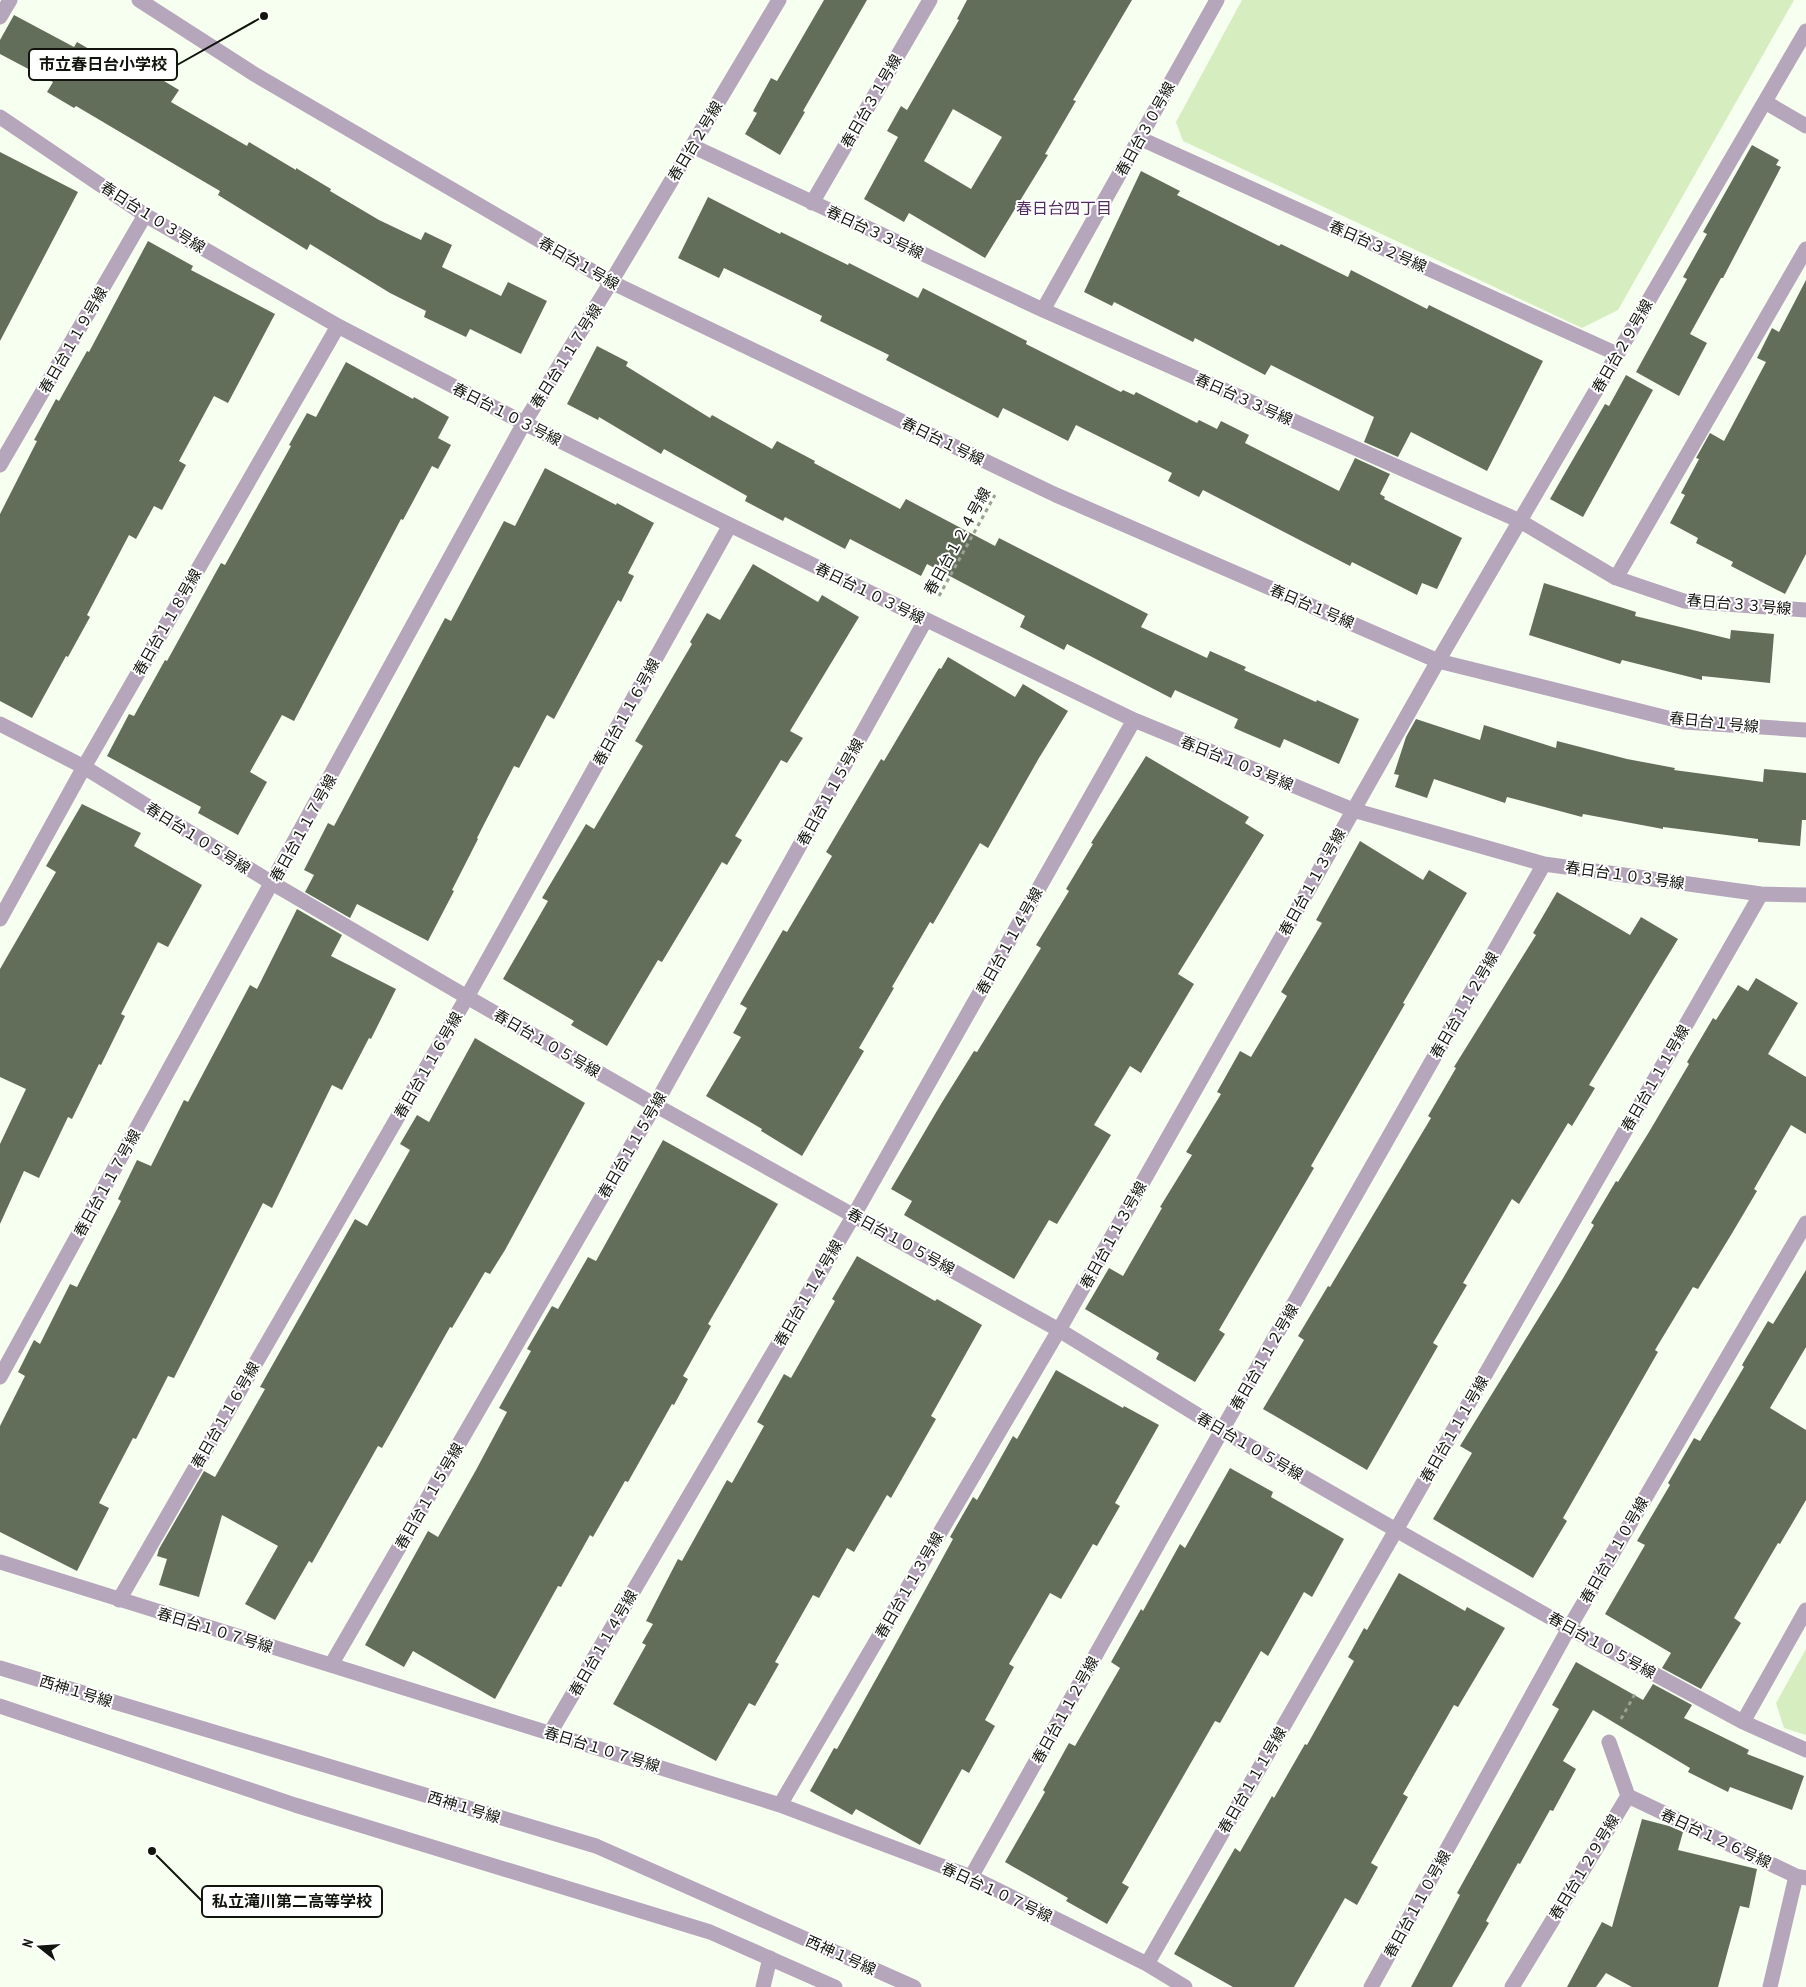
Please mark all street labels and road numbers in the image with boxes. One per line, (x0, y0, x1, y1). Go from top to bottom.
street label: 春日台３１号線 (837, 51, 905, 151)
street label: 春日台３０号線 (1111, 78, 1179, 180)
street label: 春日台２号線 (664, 98, 726, 184)
street label: 春日台１０３号線 (97, 177, 209, 257)
street label: 春日台３３号線 (823, 201, 927, 263)
street label: 春日台３２号線 (1326, 216, 1430, 276)
street label: 春日台１号線 (535, 232, 623, 294)
street label: 春日台１１９号線 (35, 283, 111, 397)
street label: 春日台２９号線 (1588, 296, 1656, 396)
street label: 春日台１１７号線 (526, 300, 606, 412)
street label: 春日台３３号線 (1192, 369, 1296, 429)
street label: 春日台１０３号線 (449, 378, 565, 450)
street label: 春日台１号線 (898, 413, 988, 469)
street label: 春日台１２４号線 (920, 484, 994, 598)
street label: 春日台１０３号線 (812, 558, 928, 628)
street label: 春日台１１８号線 (129, 565, 205, 679)
street label: 春日台１号線 (1267, 580, 1357, 632)
street label: 春日台３３号線 (1686, 590, 1792, 618)
street label: 春日台１１６号線 (589, 655, 663, 769)
street label: 春日台１号線 (1668, 708, 1760, 736)
street label: 春日台１０３号線 (1178, 732, 1296, 794)
street label: 春日台１１５号線 (793, 735, 867, 849)
street label: 春日台１１７号線 (266, 771, 340, 885)
street label: 春日台１０５号線 (142, 798, 254, 878)
street label: 春日台１１３号線 (1275, 825, 1349, 939)
street label: 春日台１０３号線 (1564, 857, 1686, 893)
street label: 春日台１１４号線 (972, 884, 1046, 998)
street label: 春日台１１２号線 (1426, 948, 1502, 1062)
street label: 春日台１０５号線 (490, 1005, 604, 1081)
street label: 春日台１１６号線 (390, 1008, 466, 1122)
street label: 春日台１１１号線 (1617, 1021, 1693, 1135)
street label: 春日台１１５号線 (594, 1088, 670, 1202)
street label: 春日台１１７号線 (70, 1126, 144, 1240)
street label: 春日台１１３号線 (1076, 1178, 1150, 1292)
street label: 春日台１０５号線 (844, 1204, 958, 1278)
street label: 春日台１１４号線 (770, 1236, 846, 1350)
street label: 春日台１１２号線 (1226, 1300, 1302, 1414)
street label: 春日台１１６号線 (187, 1358, 263, 1472)
street label: 春日台１１１号線 (1416, 1372, 1492, 1486)
street label: 春日台１０５号線 (1193, 1408, 1307, 1484)
street label: 春日台１１５号線 (391, 1439, 467, 1553)
street label: 春日台１１０号線 (1576, 1493, 1652, 1607)
street label: 春日台１１３号線 (871, 1528, 947, 1642)
street label: 春日台１１４号線 (565, 1586, 641, 1700)
street label: 春日台１０７号線 (155, 1603, 275, 1657)
street label: 春日台１０５号線 (1545, 1608, 1659, 1682)
street label: 春日台１１２号線 (1028, 1653, 1102, 1767)
street label: 西神１号線 (37, 1671, 115, 1711)
street label: 春日台１０７号線 (542, 1722, 662, 1776)
street label: 春日台１１１号線 (1214, 1723, 1290, 1837)
street label: 西神１号線 (425, 1787, 503, 1827)
street label: 春日台１２６号線 (1658, 1804, 1774, 1872)
street label: 春日台１２９号線 (1545, 1811, 1623, 1923)
street label: 春日台１１０号線 (1380, 1847, 1454, 1961)
street label: 春日台１０７号線 (939, 1858, 1055, 1926)
street label: 西神１号線 (803, 1931, 879, 1979)

